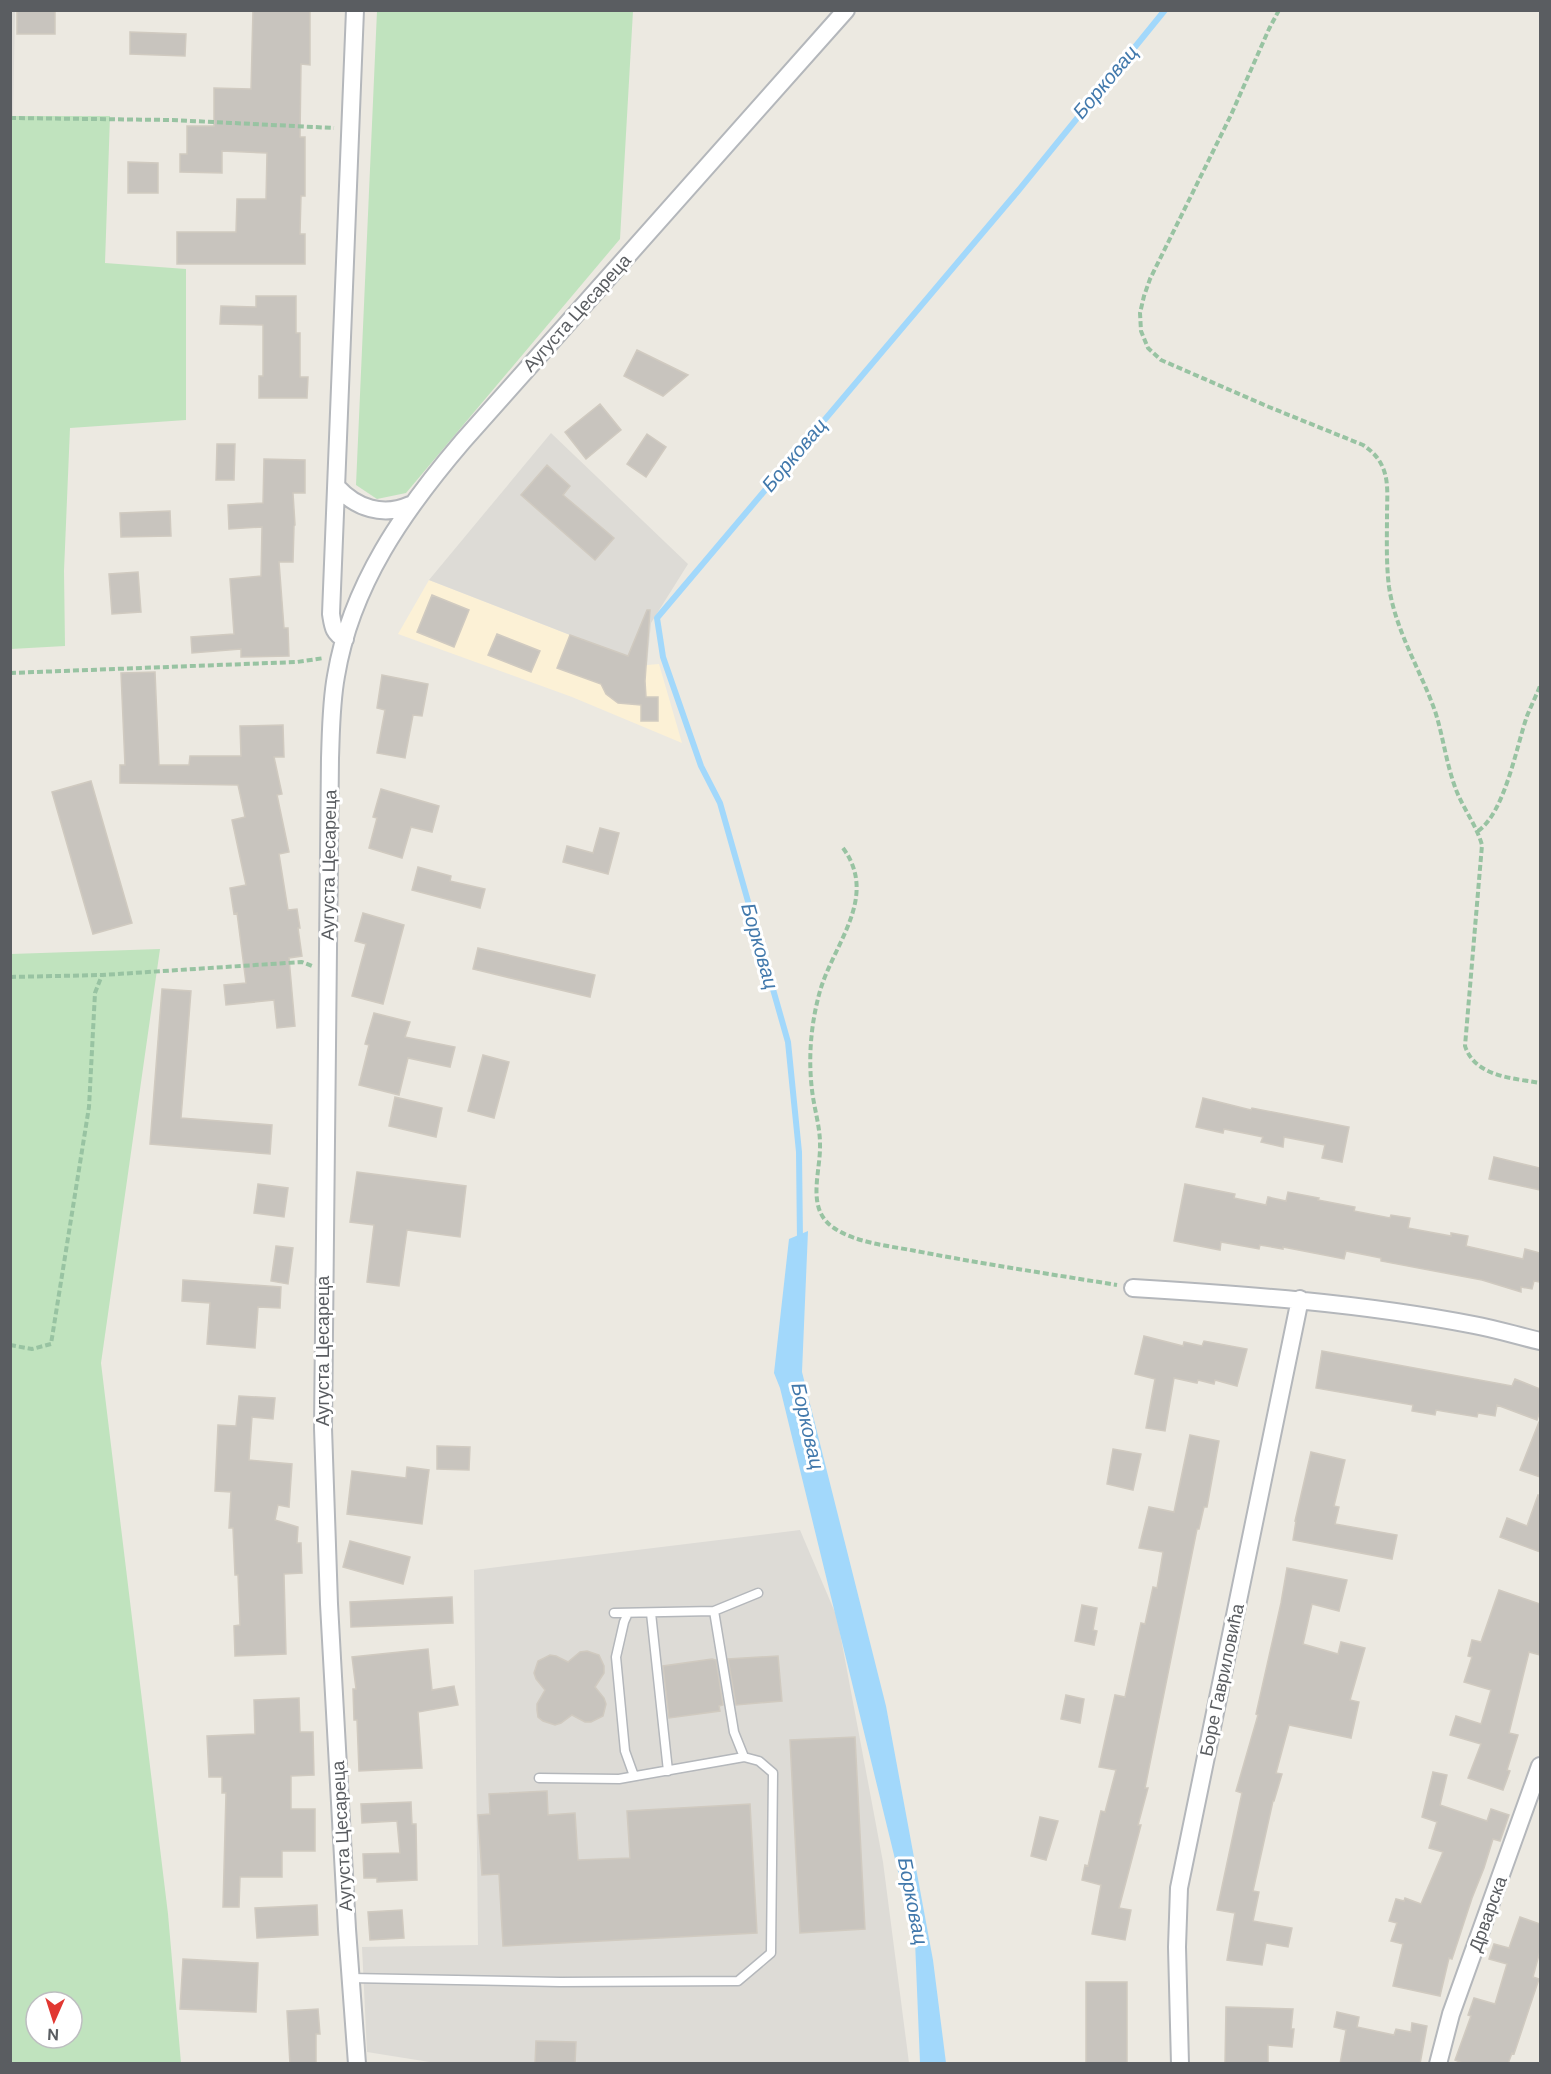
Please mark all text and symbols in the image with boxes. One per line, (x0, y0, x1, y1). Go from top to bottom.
water label: Борковац (1067, 40, 1143, 124)
street label: Аугуста Цесареца (518, 248, 637, 377)
water label: Борковац (756, 413, 832, 497)
street label: Аугуста Цесареца (316, 788, 342, 941)
water label: Борковац (735, 900, 785, 992)
street label: Аугуста Цесареца (311, 1275, 335, 1426)
water label: Борковац (785, 1380, 831, 1472)
street label: Боре Гавриловића (1194, 1601, 1250, 1758)
street label: Аугуста Цесареца (326, 1759, 358, 1912)
water label: Борковац (892, 1855, 934, 1947)
street label: Дрварска (1463, 1872, 1513, 1955)
north arrow (24, 1990, 84, 2050)
text: N (47, 2024, 60, 2045)

